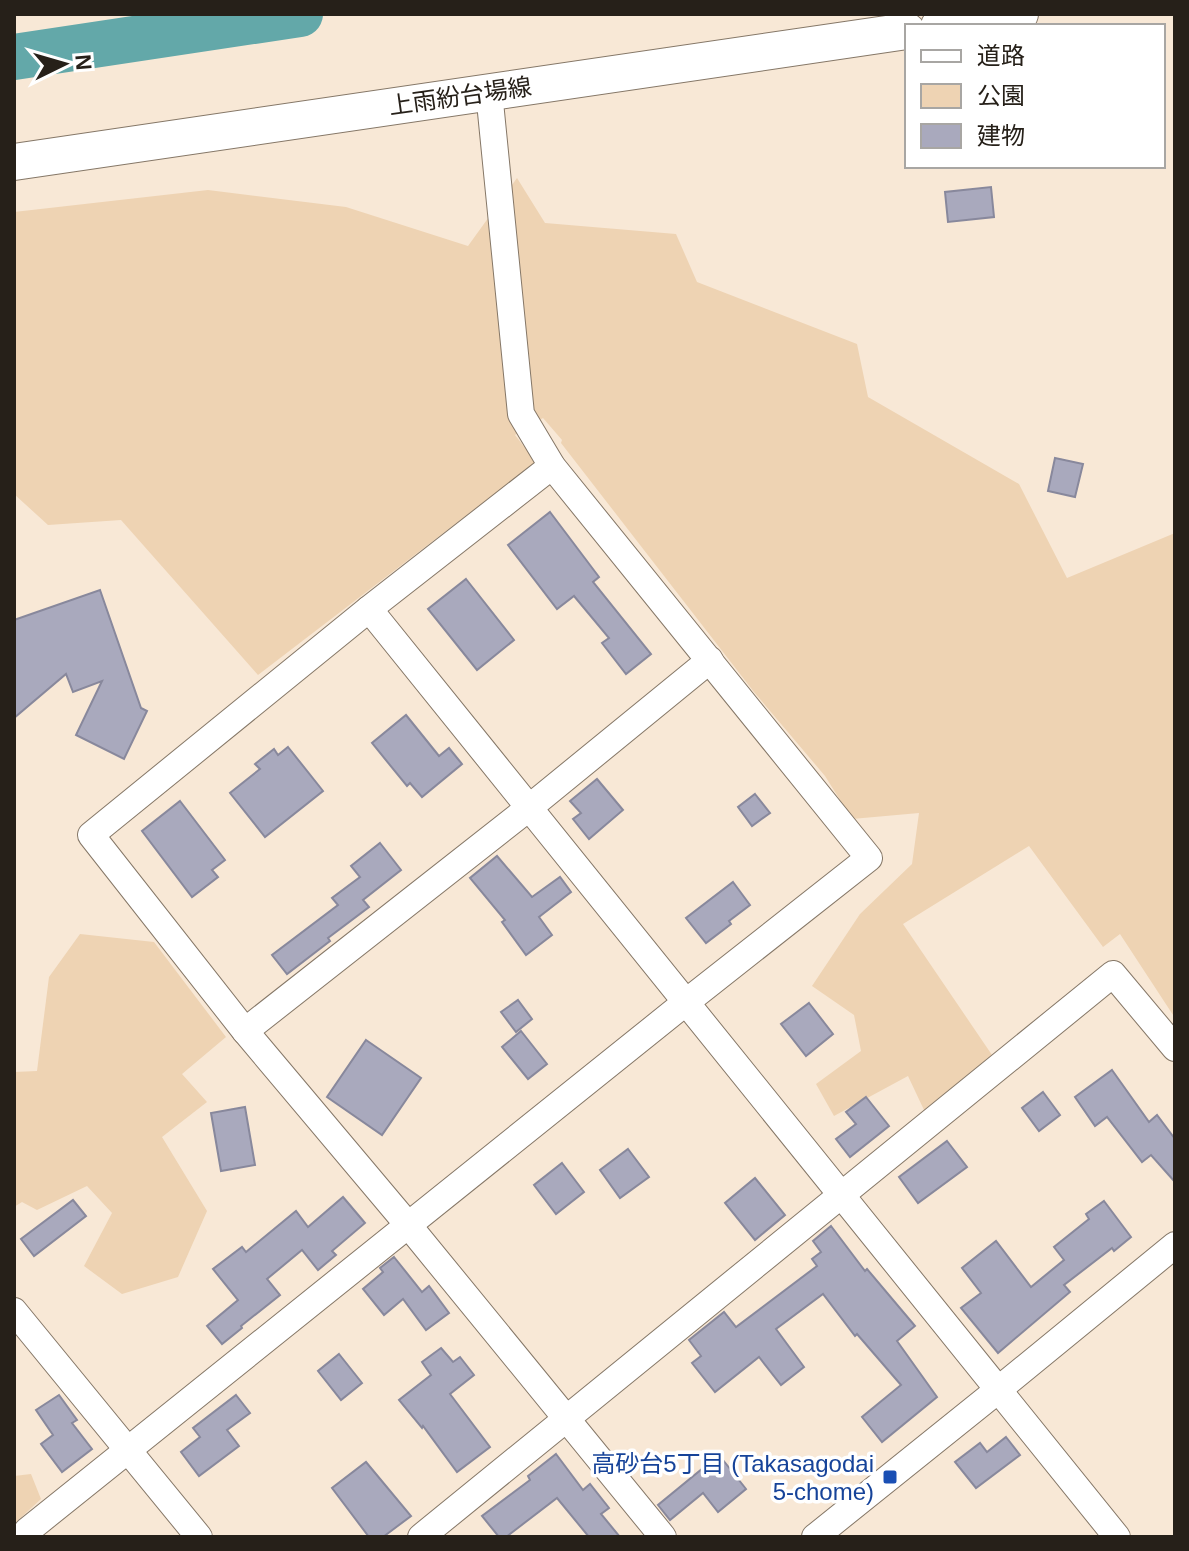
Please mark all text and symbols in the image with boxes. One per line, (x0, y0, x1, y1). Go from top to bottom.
north arrow (24, 24, 104, 104)
legend (905, 24, 1165, 168)
text: 道路 (977, 42, 1025, 69)
text: N (70, 53, 97, 71)
street label: 上雨紛台場線 (387, 73, 533, 119)
text: 公園 (977, 82, 1025, 109)
text: 建物 (977, 122, 1025, 149)
place label: 高砂台5丁目 (Takasagodai 5-chome) (591, 1450, 874, 1505)
marker: 高砂台5丁目 (Takasagodai 5-chome) (881, 1468, 899, 1486)

